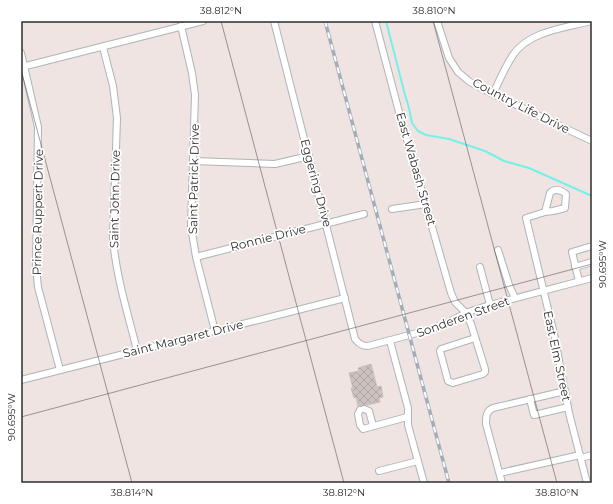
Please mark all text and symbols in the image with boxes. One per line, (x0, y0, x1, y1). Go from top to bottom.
text: 38.812°N (200, 4, 242, 17)
text: 38.810°N (412, 4, 456, 17)
street label: Country Life Drive (470, 75, 572, 137)
street label: East Wabash Street (393, 110, 440, 227)
street label: Saint Patrick Drive (185, 124, 202, 234)
street label: Eggering Drive (298, 137, 335, 229)
street label: Prince Ruppert Drive (29, 149, 46, 275)
street label: Saint John Drive (106, 150, 123, 248)
street label: Ronnie Drive (228, 221, 307, 254)
text: 90.695°W (596, 240, 609, 288)
street label: Sonderen Street (414, 293, 511, 340)
street label: East Elm Street (541, 309, 574, 403)
street label: Saint Margaret Drive (121, 316, 245, 361)
text: 90.695°W (5, 393, 18, 441)
text: 38.814°N (111, 486, 153, 499)
text: 38.812°N (323, 486, 365, 499)
text: 38.810°N (535, 486, 579, 499)

